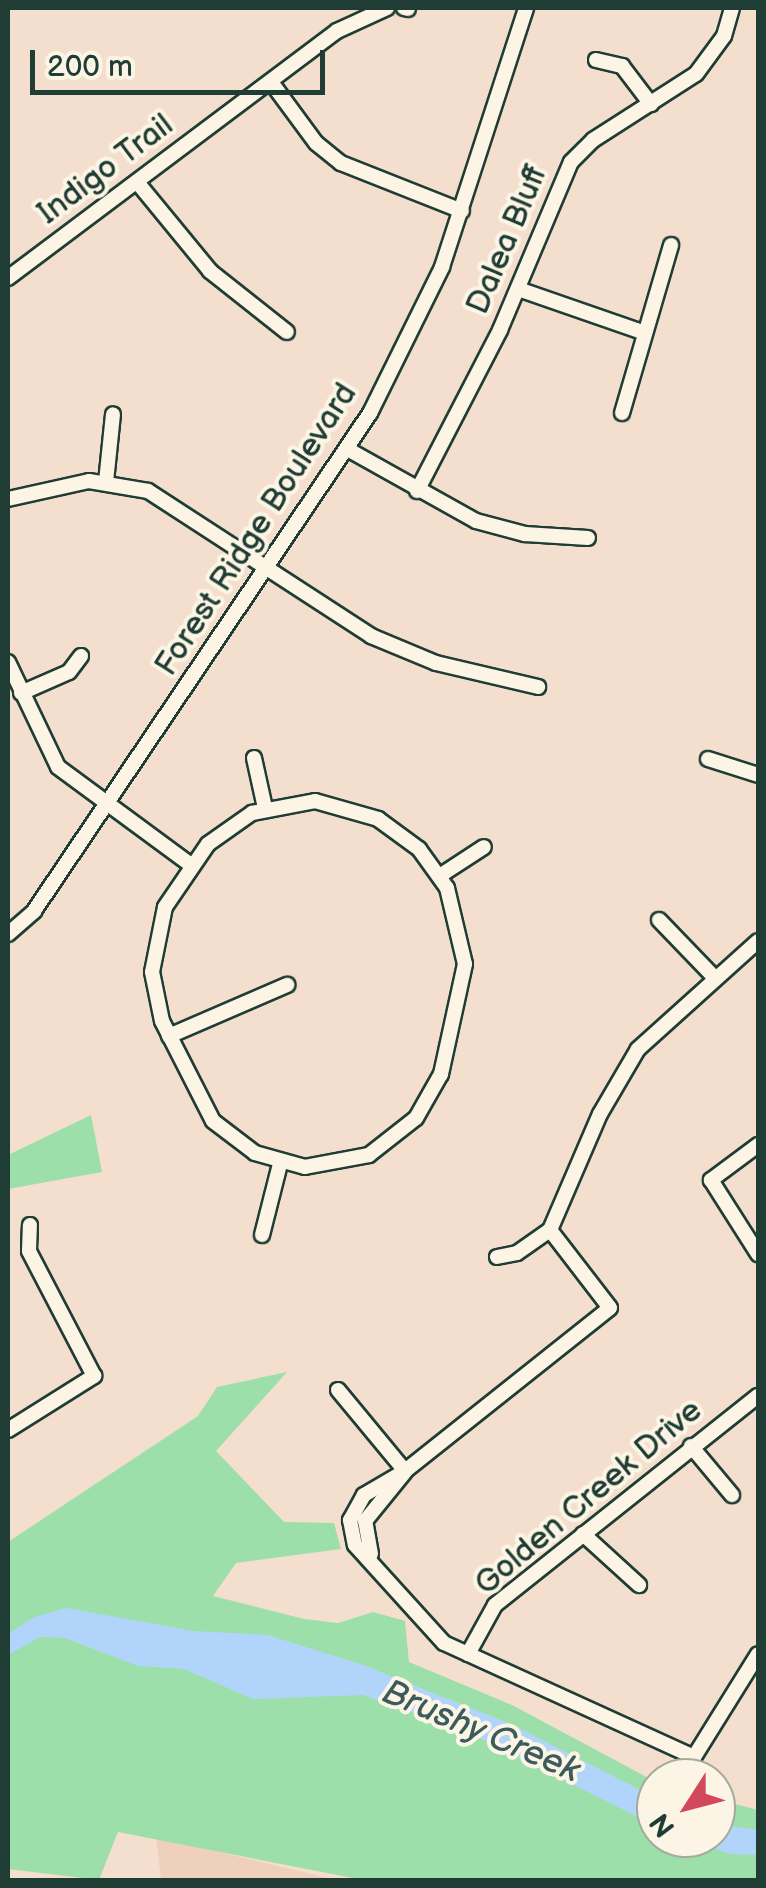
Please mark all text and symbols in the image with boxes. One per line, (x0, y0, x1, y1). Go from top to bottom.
scale bar (35, 30, 330, 92)
text: 200 m (47, 49, 133, 85)
street label: Indigo Trail (30, 106, 182, 234)
street label: Dalea Bluff (459, 160, 557, 320)
street label: Forest Ridge Boulevard (148, 377, 366, 683)
street label: Golden Creek Drive (468, 1392, 710, 1604)
water label: Brushy Creek (375, 1671, 587, 1793)
north arrow (636, 1758, 736, 1858)
text: N (643, 1807, 682, 1843)

